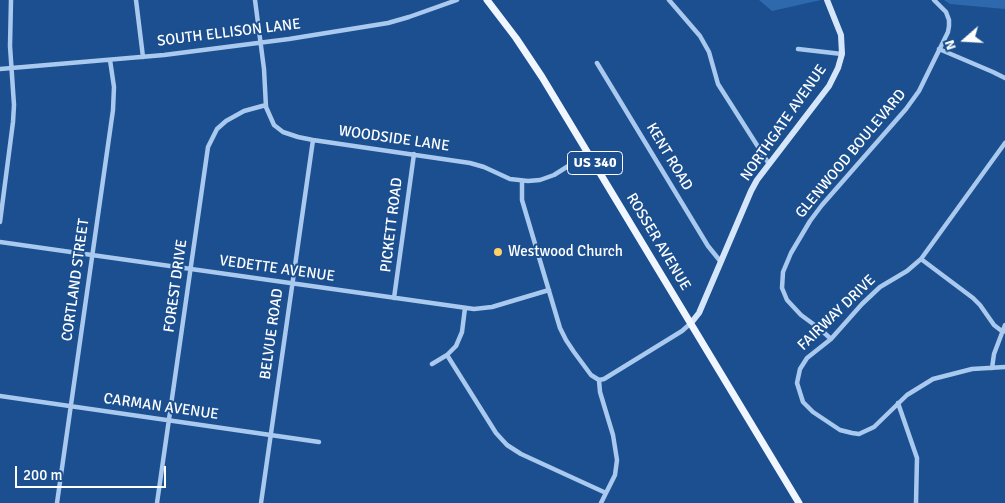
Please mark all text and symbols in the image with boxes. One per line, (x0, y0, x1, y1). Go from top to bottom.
street label: SOUTH ELLISON LANE (156, 15, 302, 51)
north arrow (940, 15, 990, 65)
text: N (941, 38, 960, 52)
street label: NORTHGATE AVENUE (737, 61, 831, 185)
street label: GLENWOOD BOULEVARD (792, 86, 910, 222)
street label: KENT ROAD (642, 120, 696, 194)
street label: WOODSIDE LANE (337, 122, 451, 156)
road number: US 340 (568, 152, 622, 174)
street label: PICKETT ROAD (377, 177, 407, 273)
street label: ROSSER AVENUE (622, 190, 694, 294)
street label: CORTLAND STREET (58, 217, 94, 343)
street label: FOREST DRIVE (161, 238, 191, 334)
place label: Westwood Church (508, 243, 623, 261)
marker: Westwood Church (492, 246, 504, 258)
street label: VEDETTE AVENUE (218, 252, 336, 286)
street label: FAIRWAY DRIVE (794, 271, 880, 355)
street label: BELVUE ROAD (257, 287, 287, 381)
street label: CARMAN AVENUE (102, 390, 220, 424)
scale bar (18, 456, 169, 488)
text: 200 m (23, 466, 63, 484)

